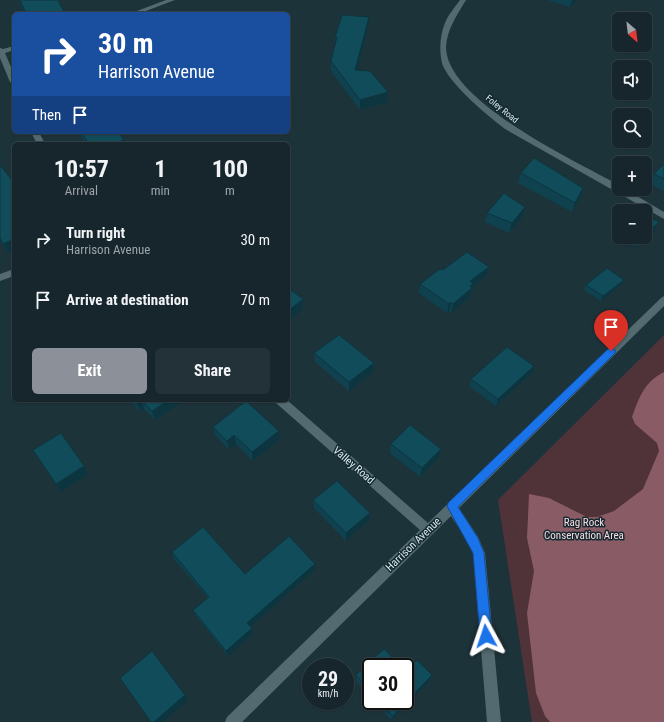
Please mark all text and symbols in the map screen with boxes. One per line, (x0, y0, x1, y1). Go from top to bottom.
north arrow (612, 12, 652, 52)
map controls (612, 12, 652, 244)
text: 30 m (98, 27, 154, 60)
icon: right (32, 28, 84, 80)
button: sound (612, 60, 652, 100)
text: Harrison Avenue (98, 61, 215, 82)
street label: Foley Road (484, 93, 520, 125)
icon: arrive (69, 104, 91, 126)
text: Then (32, 106, 61, 124)
button: search (612, 108, 652, 148)
text: 10:57 (54, 155, 109, 183)
text: 1 (154, 155, 166, 183)
text: 100 (212, 155, 248, 183)
button: + (612, 156, 652, 196)
text: Arrival (65, 183, 98, 198)
text: min (151, 183, 170, 198)
text: m (225, 183, 235, 198)
button: − (612, 204, 652, 244)
text: Turn right (66, 224, 125, 242)
icon: right (32, 229, 54, 251)
text: 30 m (240, 231, 270, 249)
text: Harrison Avenue (66, 242, 150, 257)
icon: arrive (32, 289, 54, 311)
text: Arrive at destination (66, 291, 189, 309)
text: 70 m (240, 291, 270, 309)
pin (594, 310, 628, 351)
icon: arrive (600, 316, 622, 338)
button: Exit (32, 348, 147, 394)
button: Share (155, 348, 270, 394)
street label: Valley Road (330, 444, 377, 487)
street label: Harrison Avenue (383, 515, 444, 574)
park label: Rag Rock Conservation Area (544, 516, 624, 542)
position arrow (465, 615, 507, 657)
speed limit sign: 30 (362, 658, 414, 710)
text: 29 (318, 667, 338, 691)
text: km/h (318, 688, 338, 699)

